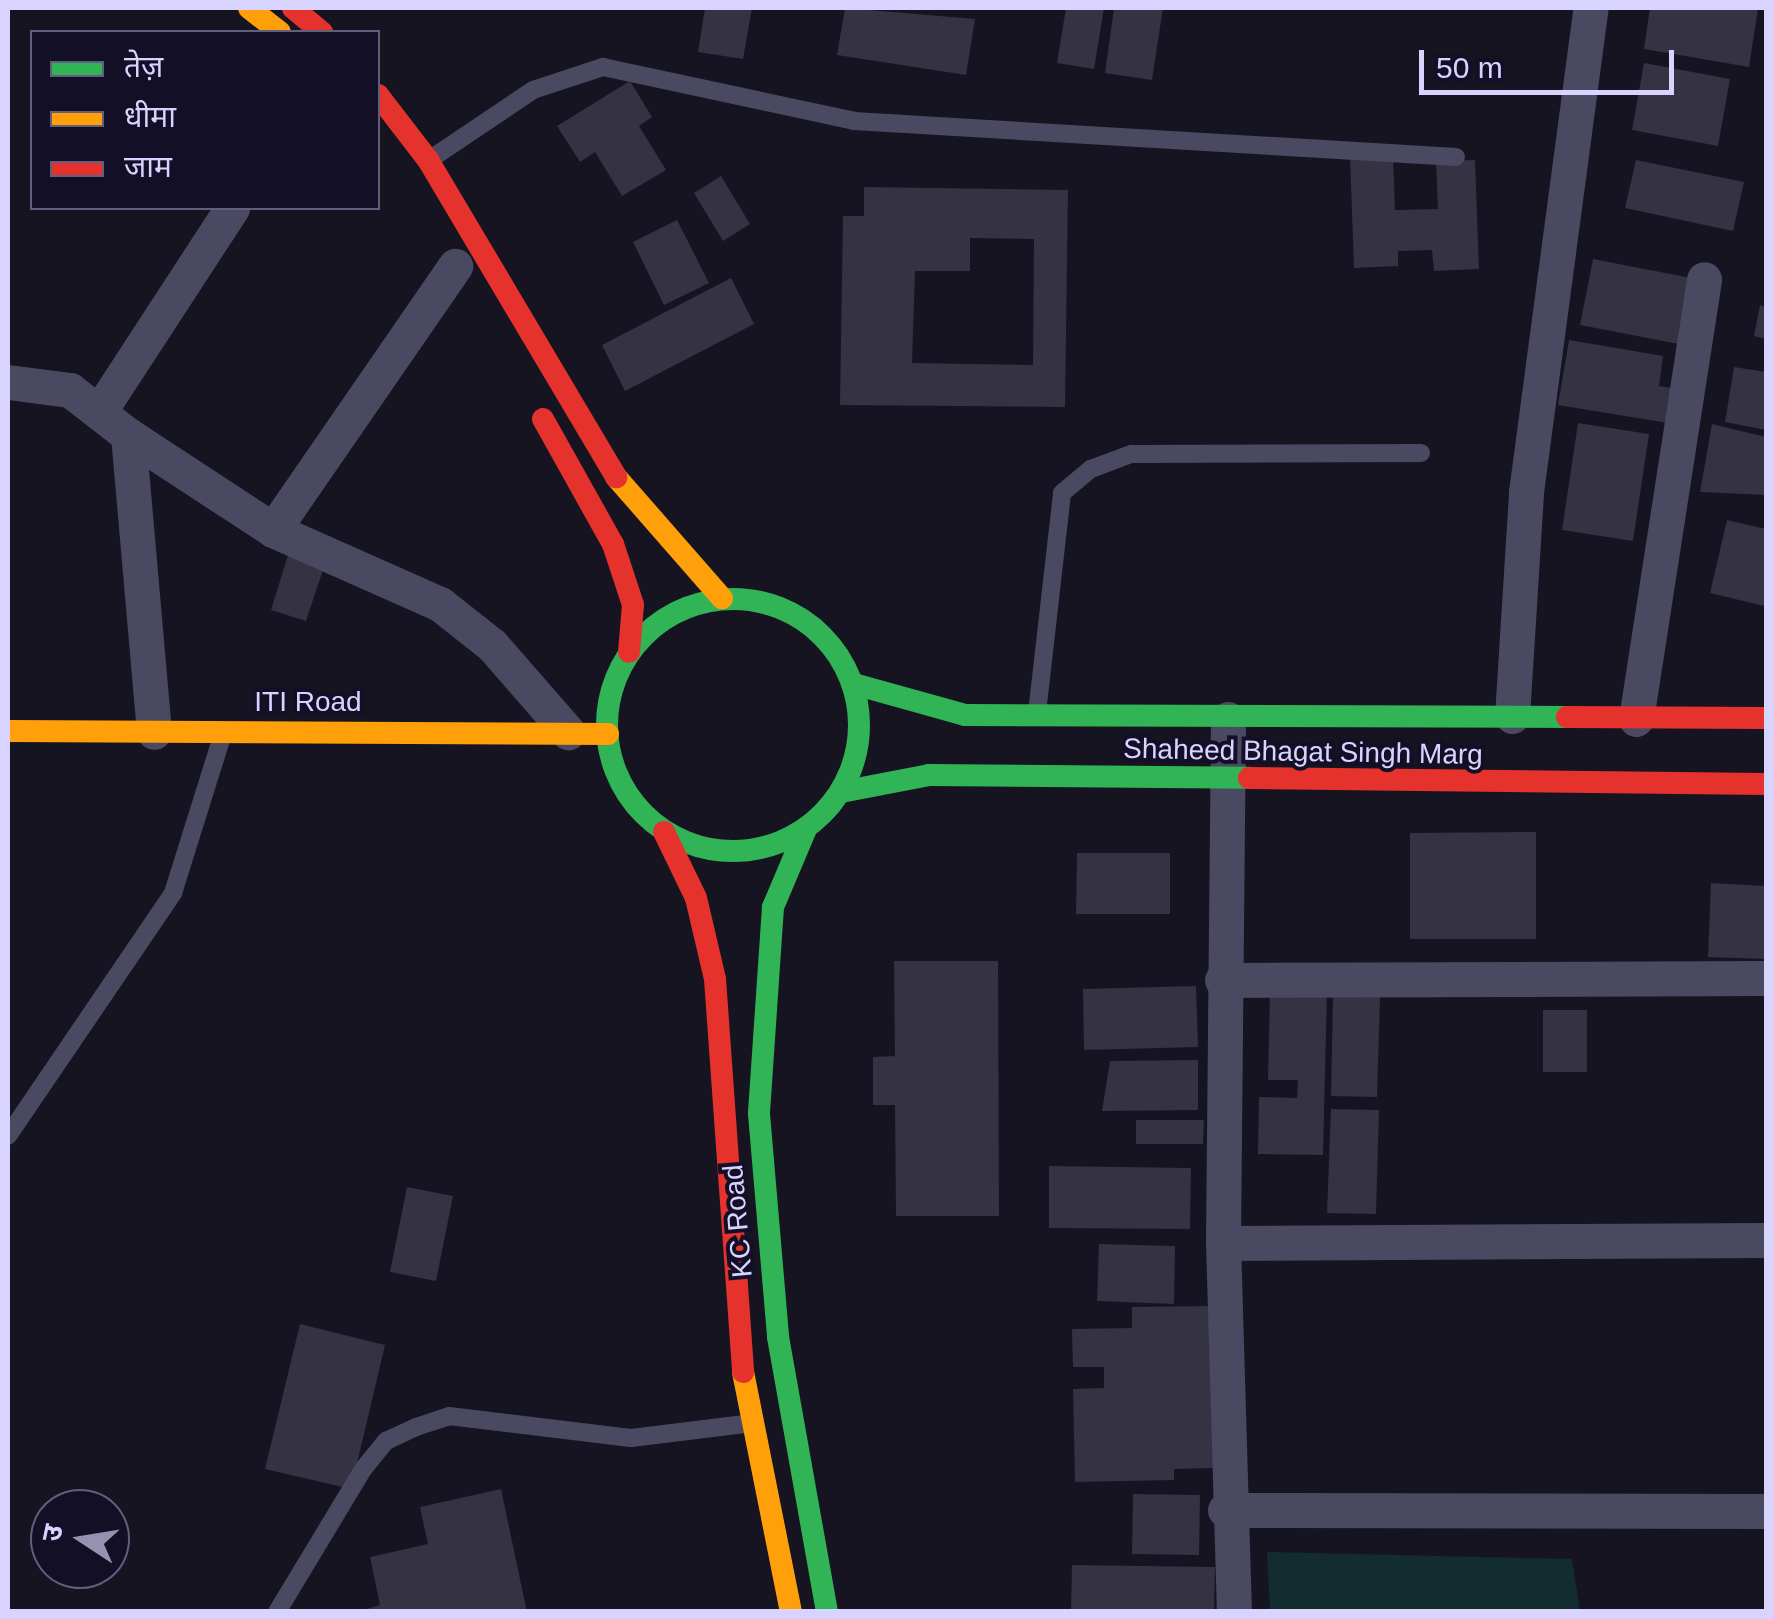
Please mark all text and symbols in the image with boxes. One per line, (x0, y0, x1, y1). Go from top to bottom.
legend (30, 30, 380, 210)
scale bar (1424, 30, 1679, 92)
text: तेज़ (124, 50, 163, 83)
text: 50 m (1436, 51, 1503, 84)
text: धीमा (124, 100, 176, 133)
text: जाम (124, 150, 172, 183)
street label: ITI Road (254, 685, 362, 719)
street label: Shaheed Bhagat Singh Marg (1123, 732, 1483, 772)
street label: KC Road (716, 1163, 760, 1279)
north arrow (30, 1489, 130, 1589)
text: उ (35, 1522, 69, 1544)

